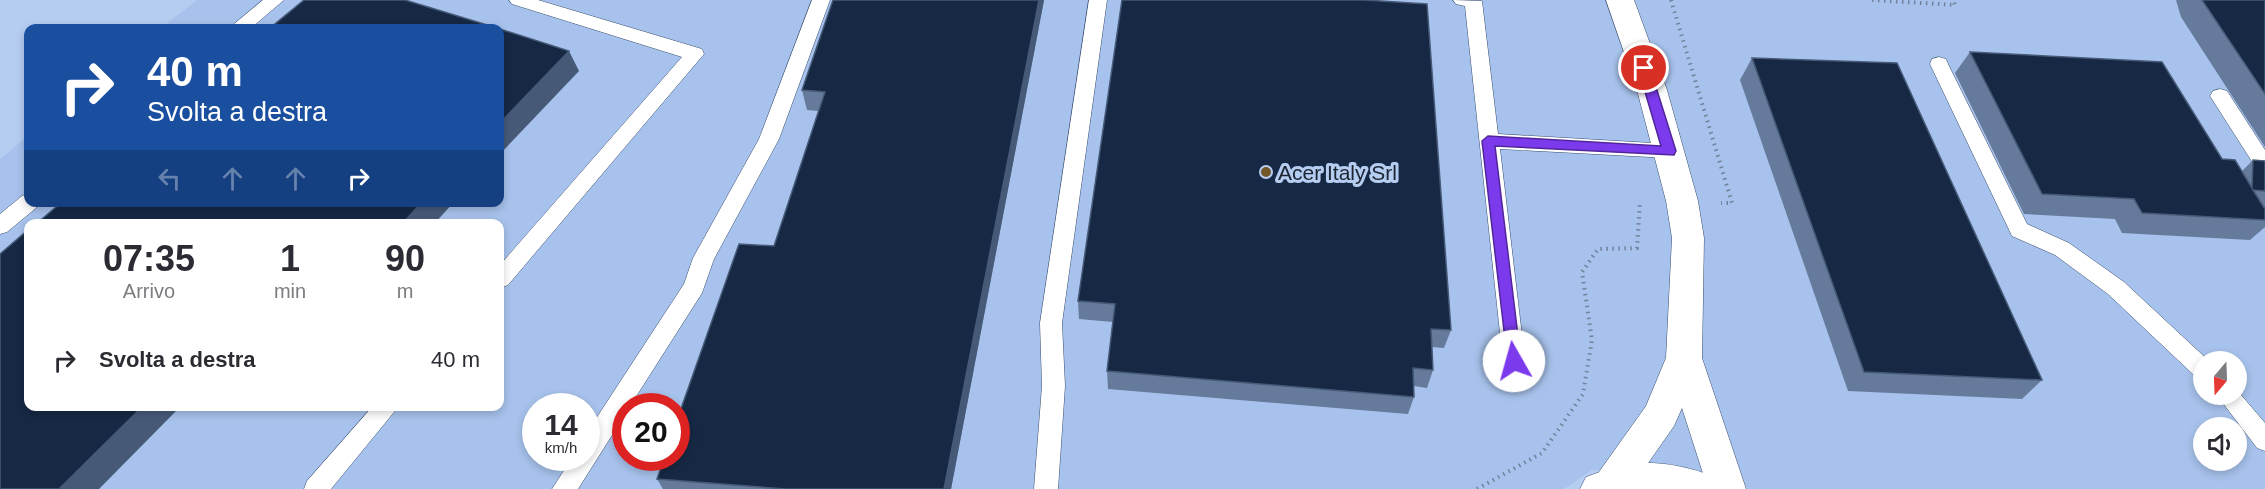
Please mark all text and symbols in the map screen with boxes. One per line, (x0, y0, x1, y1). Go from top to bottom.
pin (1618, 42, 1669, 93)
icon: right (48, 48, 126, 126)
text: 40 m (147, 48, 243, 95)
icon: arrive (1627, 51, 1660, 84)
text: Svolta a destra (147, 97, 327, 127)
place label: Acer Italy Srl (1278, 161, 1397, 184)
icon: left (153, 162, 186, 195)
icon: ahead (216, 162, 249, 195)
icon: ahead (279, 162, 312, 195)
icon: right (342, 162, 375, 195)
marker: Acer Italy Srl (1259, 165, 1273, 179)
text: 07:35 (103, 238, 195, 279)
text: 1 (280, 238, 300, 279)
text: 90 (385, 238, 425, 279)
text: Arrivo (123, 280, 175, 302)
text: min (274, 280, 306, 302)
text: m (397, 280, 413, 302)
position arrow (1482, 329, 1546, 393)
icon: right (48, 344, 81, 377)
text: Svolta a destra (99, 347, 256, 372)
text: 40 m (431, 347, 480, 372)
north arrow (2193, 351, 2247, 405)
map controls (2193, 351, 2247, 471)
speed limit sign: 20 (612, 393, 690, 471)
text: 14 (544, 408, 578, 441)
button: sound (2193, 417, 2247, 471)
text: km/h (545, 439, 577, 456)

